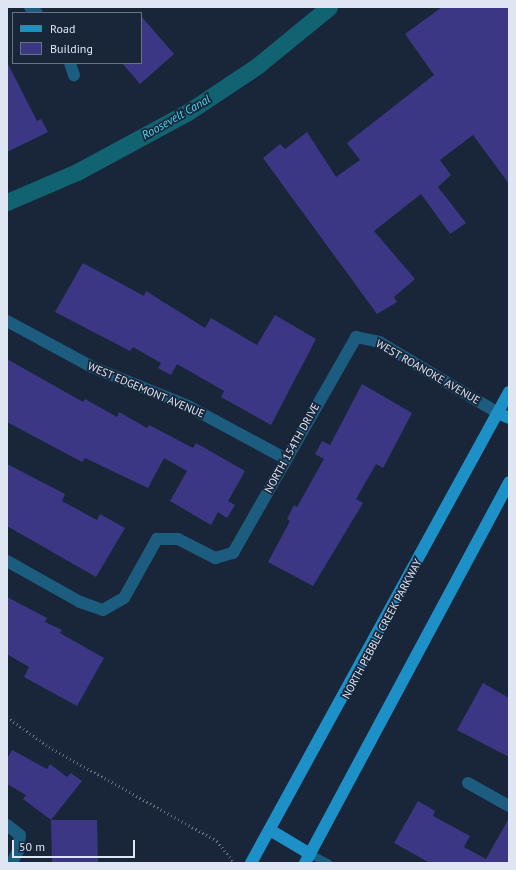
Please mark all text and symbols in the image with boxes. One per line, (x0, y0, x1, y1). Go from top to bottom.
legend (12, 12, 142, 64)
text: Road (50, 21, 75, 36)
text: Building (50, 41, 93, 56)
water label: Roosevelt Canal (139, 92, 213, 142)
street label: WEST ROANOKE AVENUE (373, 337, 483, 407)
street label: WEST EDGEMONT AVENUE (85, 359, 207, 421)
street label: NORTH 154TH DRIVE (262, 401, 322, 495)
street label: NORTH PEBBLE CREEK PARKWAY (339, 557, 425, 701)
scale bar (14, 832, 137, 858)
text: 50 m (19, 839, 45, 854)

